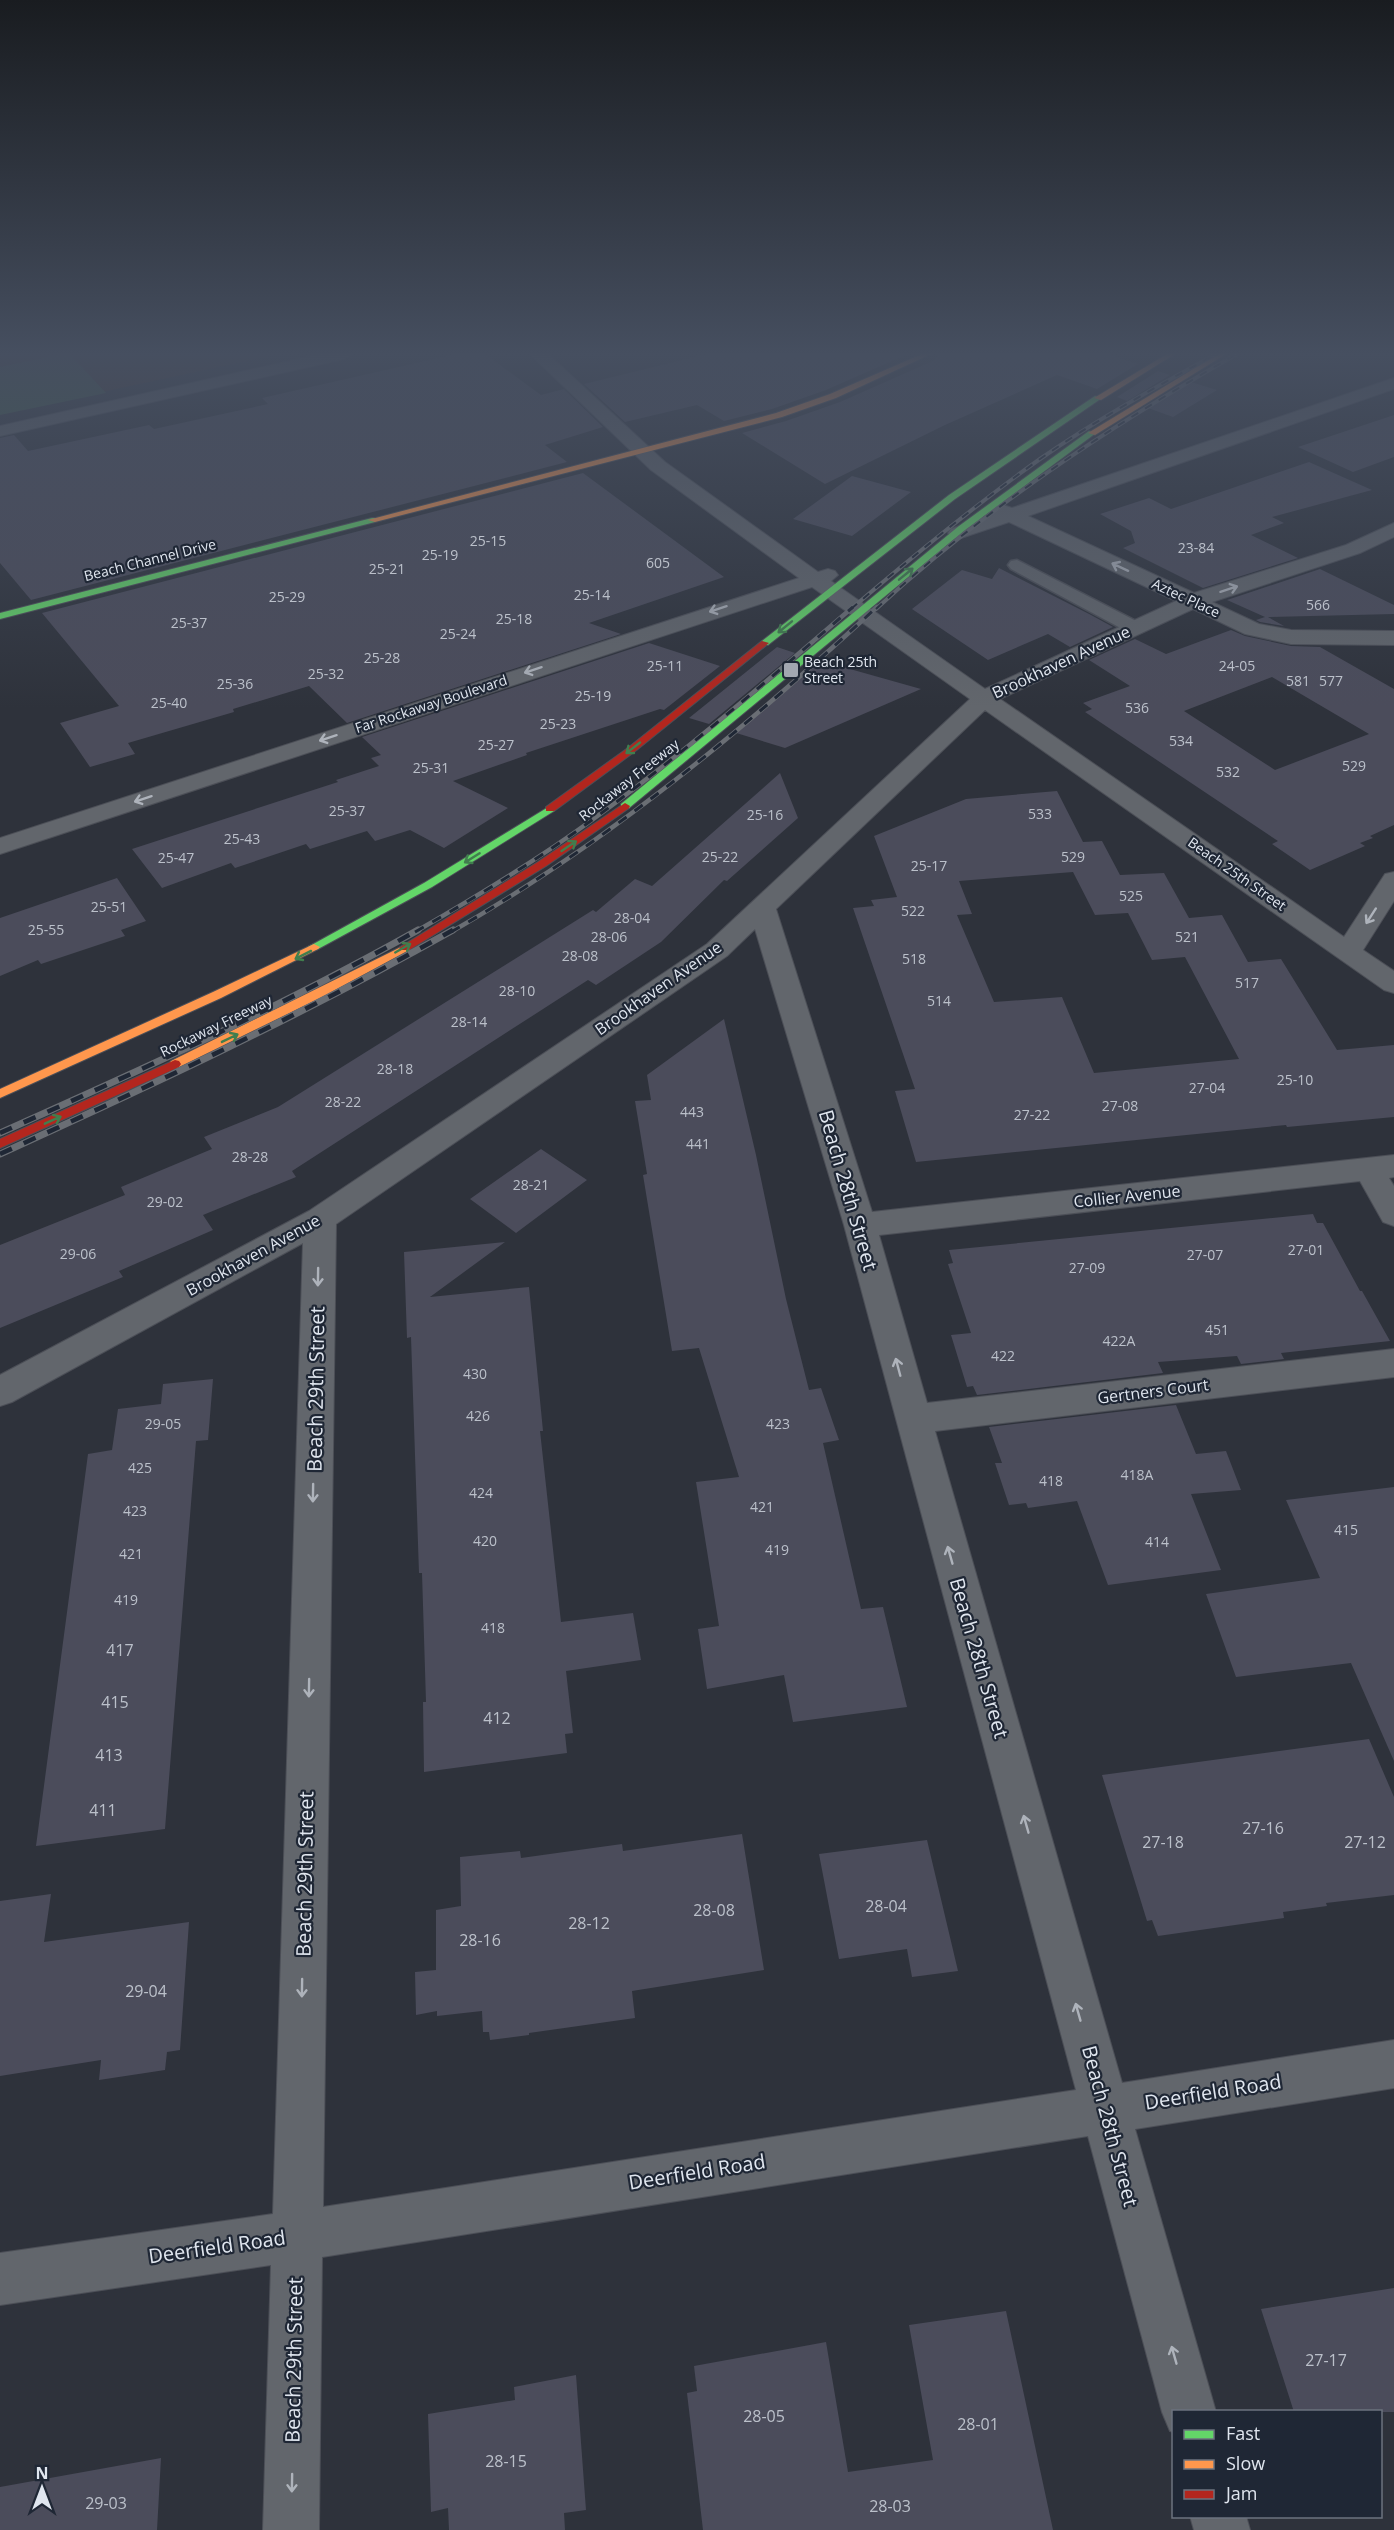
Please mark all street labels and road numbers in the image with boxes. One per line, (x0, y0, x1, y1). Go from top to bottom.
street label: Beach Channel Drive (82, 534, 218, 585)
street label: Aztec Place (1149, 574, 1223, 622)
street label: Brookhaven Avenue (988, 620, 1134, 704)
street label: Far Rockaway Boulevard (352, 670, 509, 737)
street label: Rockaway Freeway (575, 734, 684, 825)
street label: Beach 25th Street (1184, 833, 1290, 915)
street label: Brookhaven Avenue (590, 936, 726, 1040)
street label: Rockaway Freeway (157, 990, 276, 1061)
street label: Beach 28th Street (813, 1107, 884, 1273)
street label: Collier Avenue (1073, 1179, 1181, 1213)
street label: Brookhaven Avenue (182, 1209, 324, 1301)
street label: Beach 29th Street (301, 1306, 330, 1472)
street label: Gertners Court (1096, 1373, 1210, 1409)
street label: Beach 28th Street (944, 1575, 1015, 1741)
street label: Beach 29th Street (290, 1791, 319, 1957)
street label: Beach 28th Street (1076, 2042, 1145, 2209)
street label: Deerfield Road (1142, 2067, 1283, 2116)
street label: Deerfield Road (626, 2147, 767, 2196)
street label: Deerfield Road (147, 2224, 287, 2270)
street label: Beach 29th Street (279, 2277, 308, 2443)

